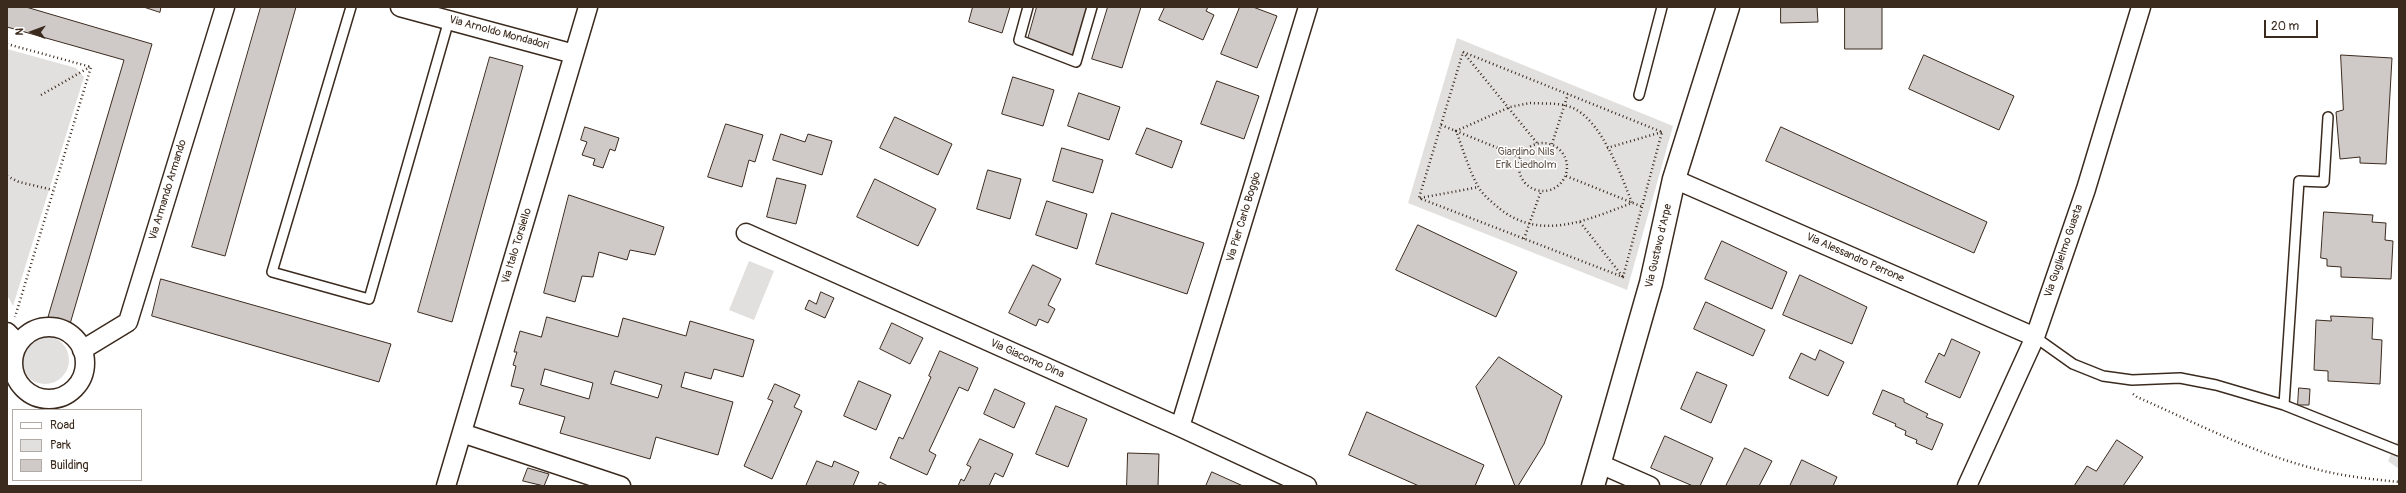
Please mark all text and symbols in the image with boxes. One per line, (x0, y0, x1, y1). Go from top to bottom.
north arrow (12, 12, 52, 52)
scale bar (2266, 12, 2320, 38)
street label: Via Arnoldo Mondadori (448, 13, 550, 53)
text: 20 m (2271, 19, 2299, 34)
text: N (13, 28, 26, 36)
street label: Via Armando Armando (146, 138, 190, 242)
park label: Giardino Nils Erik Liedholm (1495, 145, 1557, 171)
street label: Via Pier Carlo Boggio (1224, 170, 1264, 264)
street label: Via Gustavo d'Arpe (1643, 203, 1675, 289)
street label: Via Guglielmo Guasta (2042, 203, 2086, 299)
street label: Via Italo Torsiello (499, 207, 535, 285)
street label: Via Alessandro Perrone (1804, 230, 1906, 286)
street label: Via Giacomo Dina (988, 337, 1066, 381)
legend (12, 409, 142, 481)
text: Road (50, 418, 75, 433)
text: Park (50, 438, 71, 453)
text: Building (50, 458, 89, 473)

